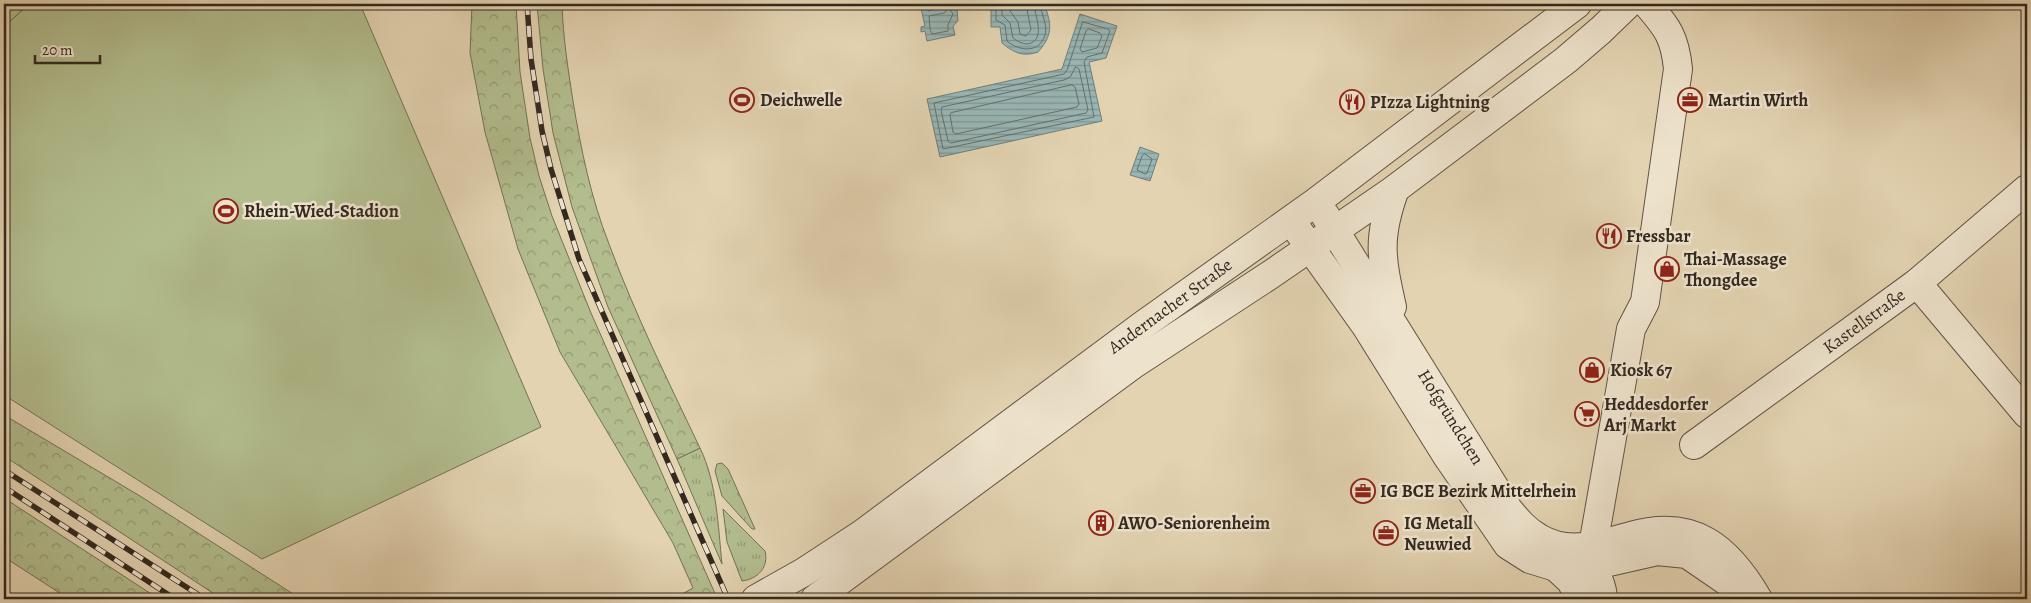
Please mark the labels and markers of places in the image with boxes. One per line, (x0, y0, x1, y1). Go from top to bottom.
sports icon: Deichwelle (729, 87, 755, 113)
office icon: Martin Wirth (1677, 87, 1703, 113)
place label: Deichwelle (760, 88, 842, 112)
place label: Martin Wirth (1708, 88, 1809, 112)
restaurant icon: PIzza Lightning (1339, 89, 1365, 115)
place label: PIzza Lightning (1370, 90, 1490, 114)
sports icon: Rhein-Wied-Stadion (213, 198, 239, 224)
place label: Rhein-Wied-Stadion (244, 199, 399, 223)
restaurant icon: Fressbar (1596, 223, 1622, 249)
place label: Fressbar (1626, 224, 1691, 248)
place label: Thai-Massage Thongdee (1684, 247, 1787, 292)
shop icon: Thai-Massage Thongdee (1654, 256, 1680, 282)
shop icon: Kiosk 67 (1579, 357, 1605, 383)
place label: Kiosk 67 (1610, 358, 1672, 382)
place label: Heddesdorfer Arj Markt (1603, 392, 1709, 437)
supermarket icon: Heddesdorfer Arj Markt (1574, 401, 1600, 427)
office icon: IG BCE Bezirk Mittelrhein (1350, 478, 1376, 504)
place label: IG BCE Bezirk Mittelrhein (1380, 479, 1576, 503)
building icon: AWO-Seniorenheim (1088, 510, 1114, 536)
place label: AWO-Seniorenheim (1117, 511, 1270, 535)
place label: IG Metall Neuwied (1404, 511, 1473, 556)
office icon: IG Metall Neuwied (1373, 520, 1399, 546)

